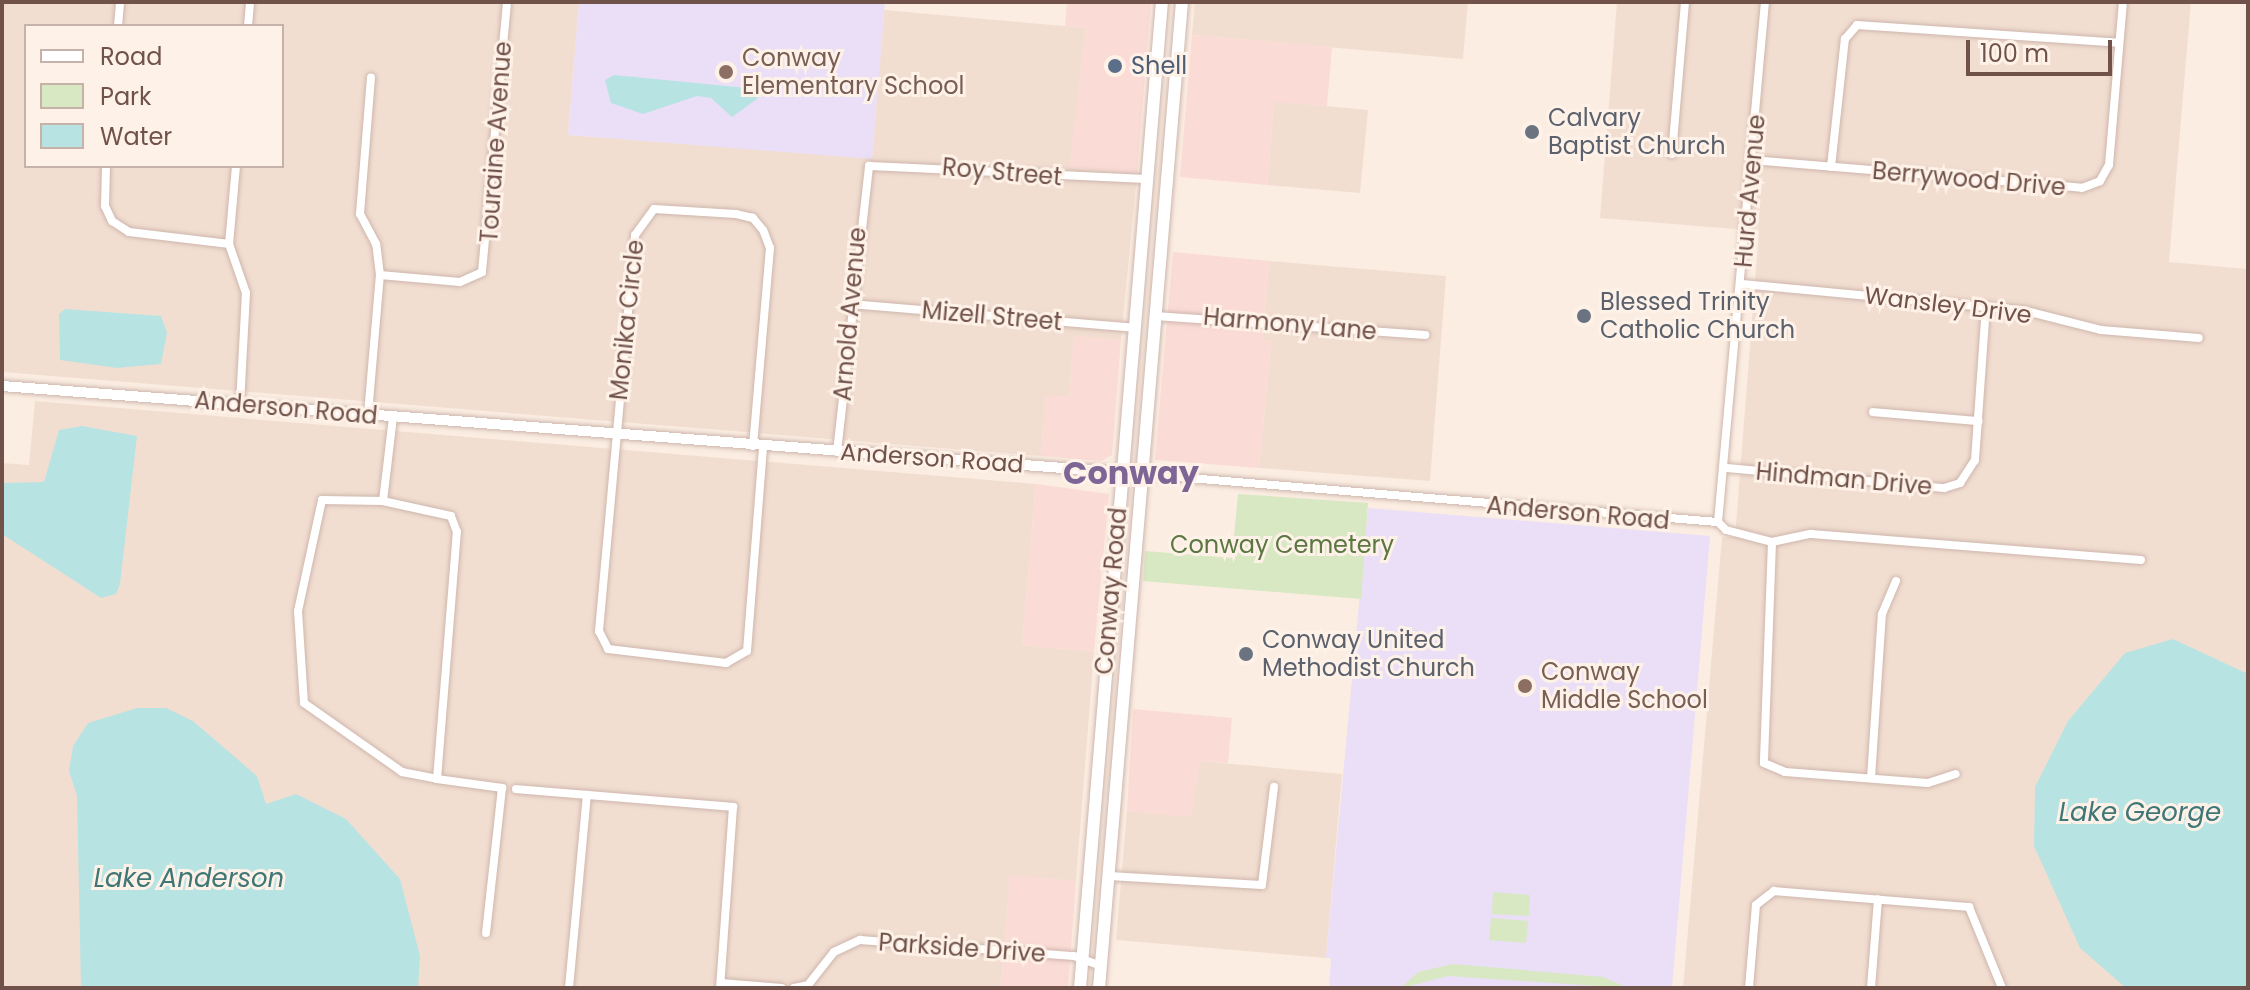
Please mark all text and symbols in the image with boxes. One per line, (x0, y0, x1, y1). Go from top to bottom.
legend (24, 24, 284, 168)
scale bar (1970, 24, 2116, 74)
text: 100 m (1980, 37, 2049, 70)
text: Road (100, 40, 162, 73)
street label: Touraine Avenue (475, 40, 517, 244)
place label: Conway Elementary School (742, 44, 965, 100)
place label: Shell (1131, 52, 1187, 80)
marker: Shell (1106, 57, 1124, 75)
marker: Conway Elementary School (717, 63, 735, 81)
text: Park (100, 80, 151, 113)
place label: Calvary Baptist Church (1548, 104, 1726, 160)
street label: Hurd Avenue (1729, 113, 1771, 269)
text: Water (100, 120, 172, 153)
marker: Calvary Baptist Church (1523, 123, 1541, 141)
street label: Roy Street (941, 152, 1063, 192)
street label: Berrywood Drive (1871, 156, 2067, 202)
street label: Arnold Avenue (828, 226, 872, 402)
street label: Monika Circle (604, 238, 650, 402)
street label: Wansley Drive (1863, 280, 2033, 330)
place label: Blessed Trinity Catholic Church (1600, 288, 1795, 344)
street label: Mizell Street (921, 296, 1063, 336)
street label: Harmony Lane (1202, 302, 1378, 346)
marker: Blessed Trinity Catholic Church (1575, 307, 1593, 325)
street label: Anderson Road (193, 386, 379, 430)
street label: Anderson Road (839, 437, 1025, 479)
district label: Conway (1063, 454, 1199, 492)
street label: Hindman Drive (1755, 457, 1933, 501)
street label: Anderson Road (1485, 491, 1671, 535)
street label: Conway Road (1089, 506, 1133, 676)
park label: Conway Cemetery (1170, 531, 1394, 559)
place label: Conway United Methodist Church (1262, 626, 1475, 682)
marker: Conway United Methodist Church (1237, 645, 1255, 663)
place label: Conway Middle School (1541, 658, 1708, 714)
marker: Conway Middle School (1516, 677, 1534, 695)
water label: Lake George (2059, 797, 2221, 829)
water label: Lake Anderson (94, 863, 284, 895)
street label: Parkside Drive (877, 928, 1047, 968)

